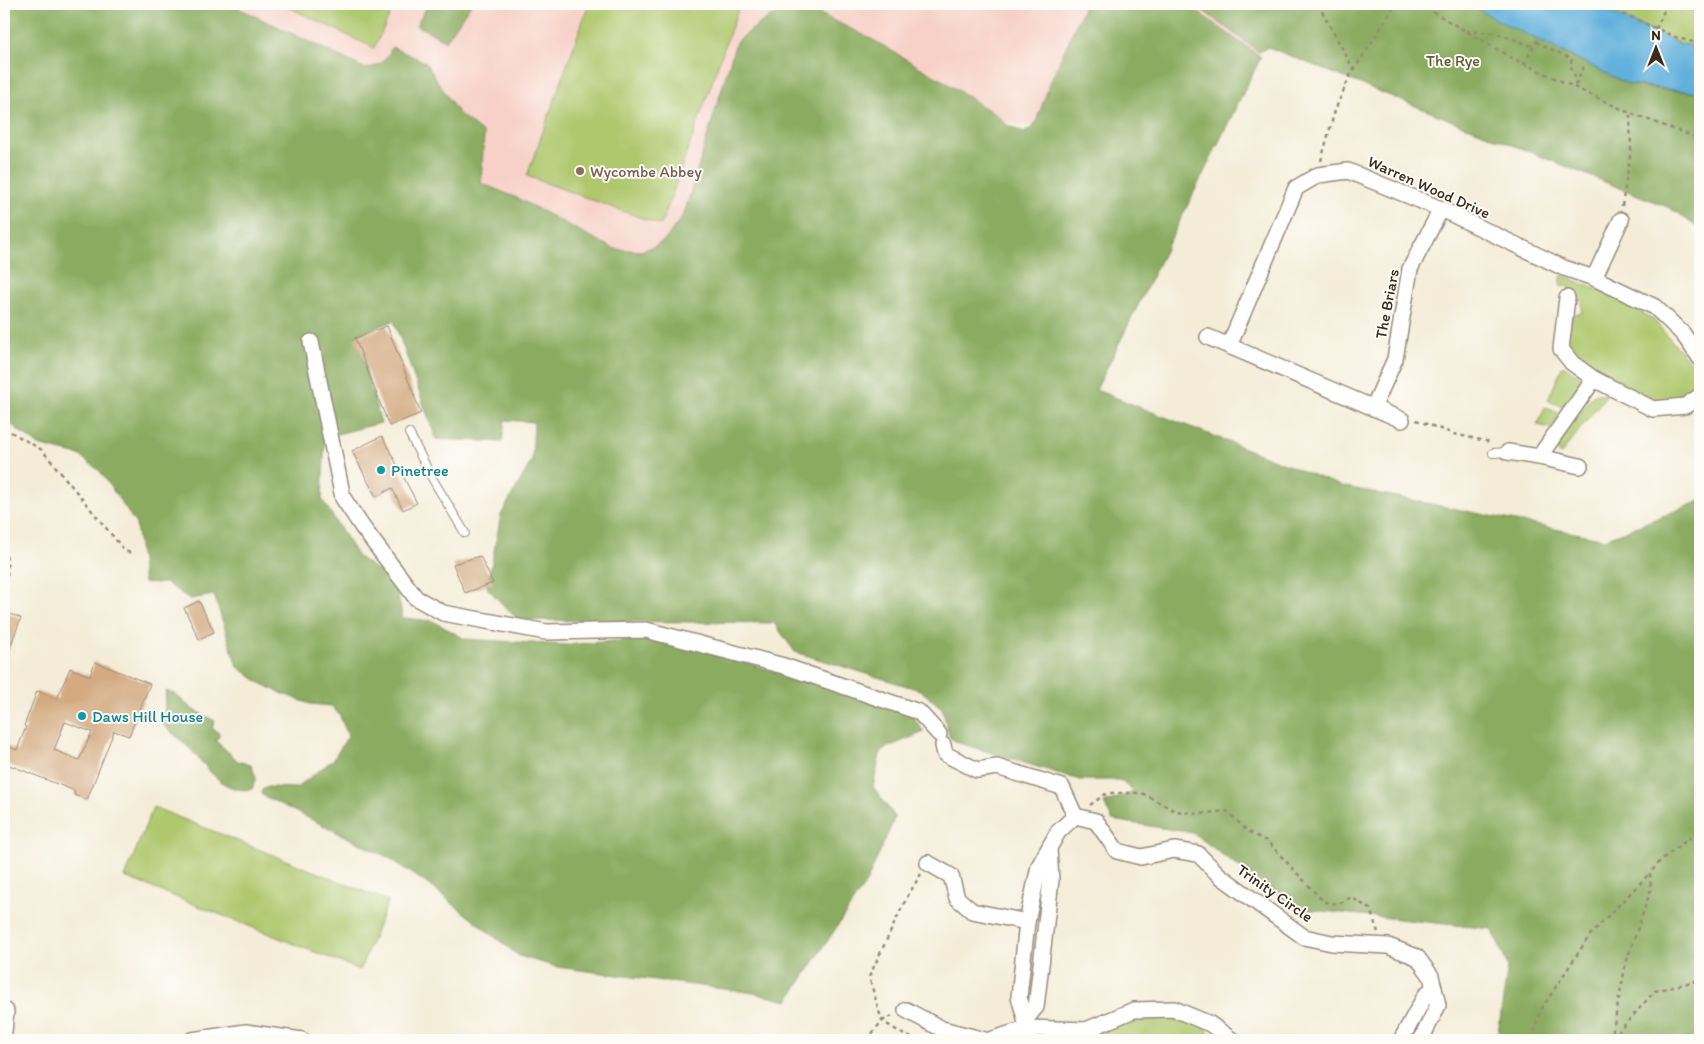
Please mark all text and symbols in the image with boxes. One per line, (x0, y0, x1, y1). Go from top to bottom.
north arrow (1632, 22, 1682, 72)
text: N (1651, 27, 1661, 44)
park label: The Rye (1426, 51, 1480, 70)
street label: Warren Wood Drive (1365, 151, 1493, 223)
place label: Wycombe Abbey (590, 162, 702, 181)
marker: Wycombe Abbey (574, 165, 586, 177)
street label: The Briars (1371, 267, 1403, 341)
place label: Pinetree (391, 461, 449, 480)
marker: Pinetree (375, 464, 387, 476)
place label: Daws Hill House (92, 707, 203, 726)
marker: Daws Hill House (76, 710, 88, 722)
street label: Trinity Circle (1233, 860, 1317, 926)

